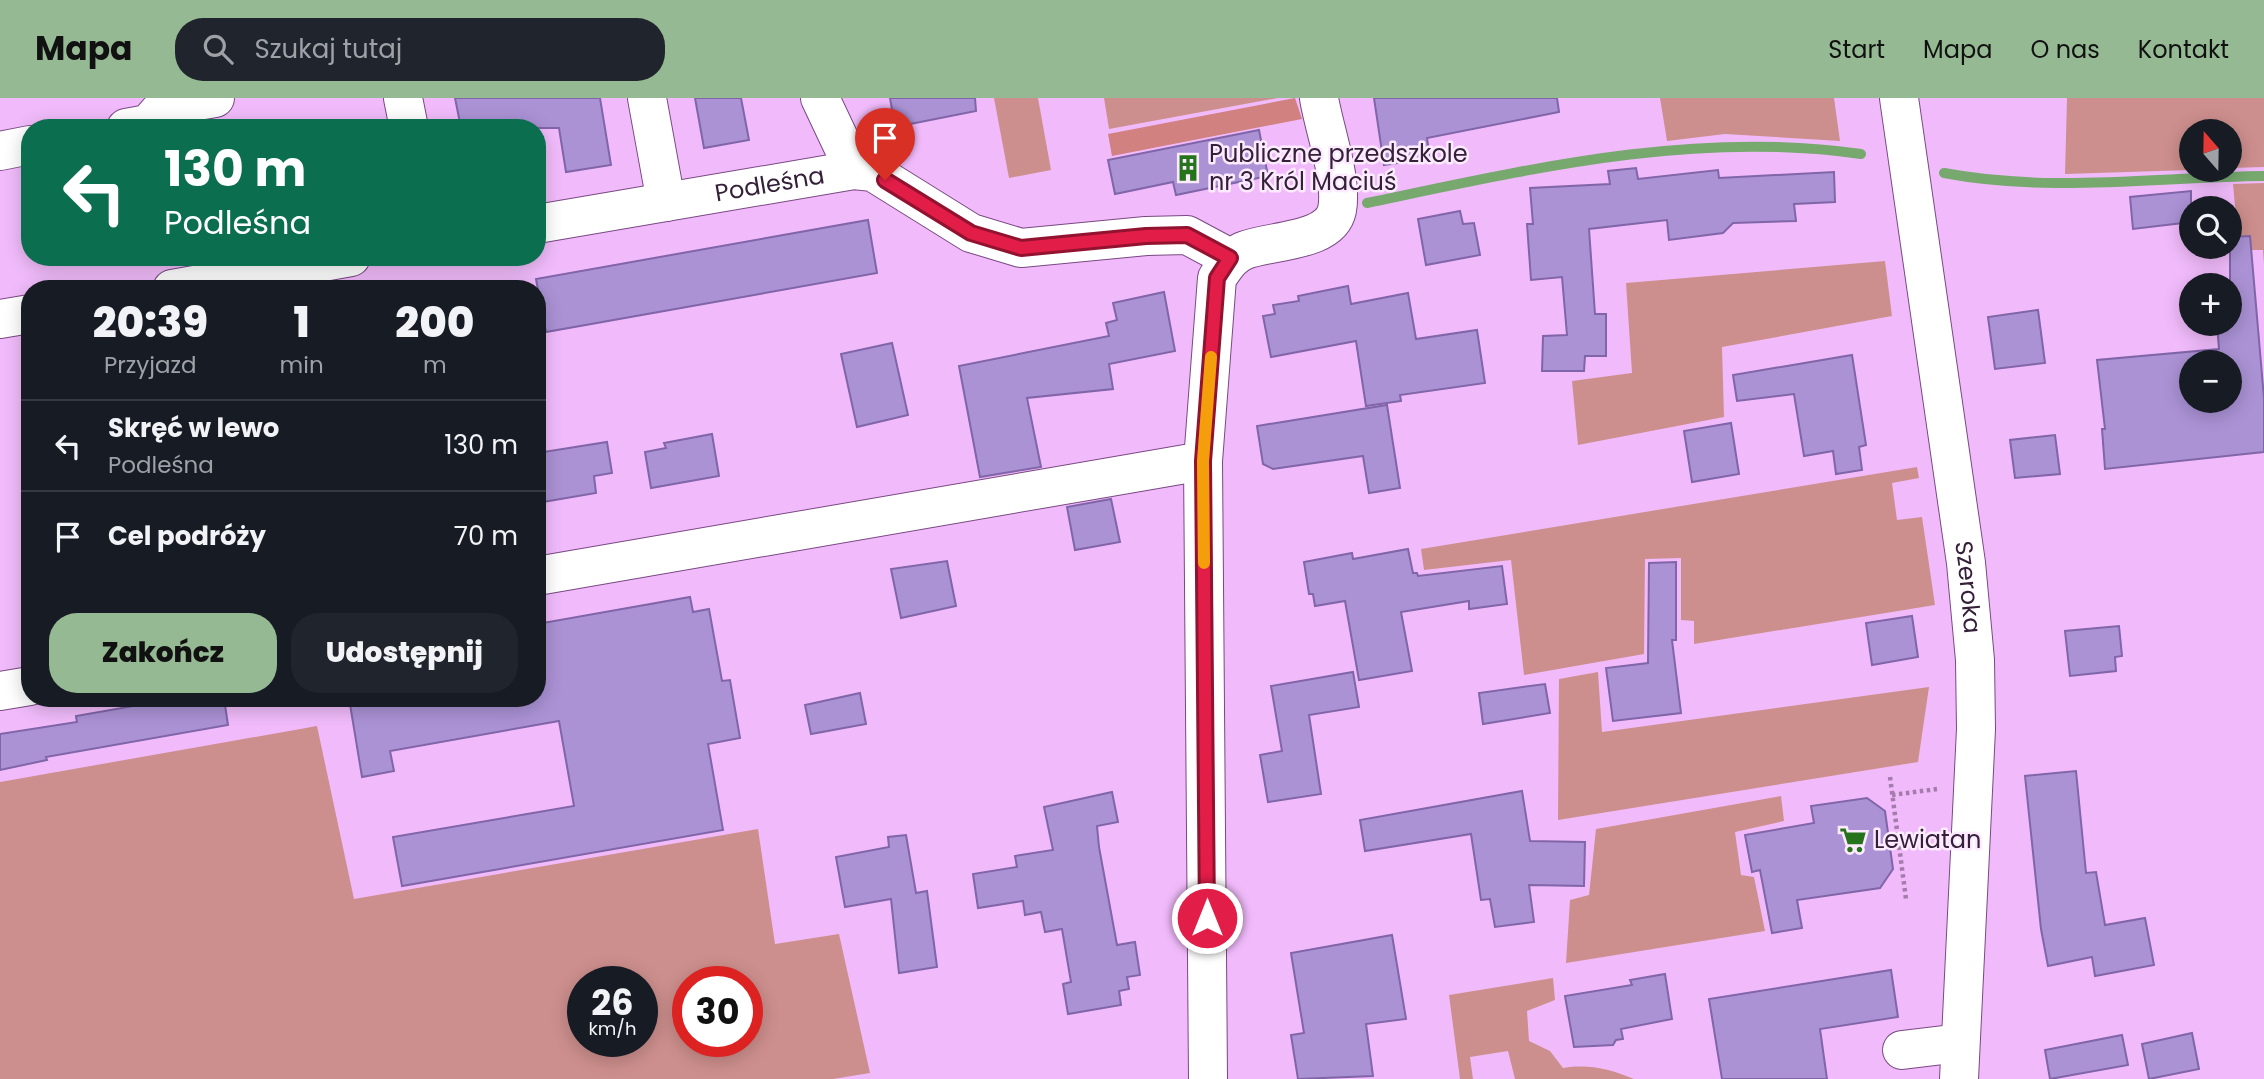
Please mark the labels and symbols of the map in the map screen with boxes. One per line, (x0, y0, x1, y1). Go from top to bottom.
pin (855, 108, 915, 180)
north arrow (2179, 119, 2242, 182)
place label: Publiczne przedszkole nr 3 Król Maciuś (1209, 137, 1468, 198)
building icon: Publiczne przedszkole nr 3 Król Maciuś (1173, 153, 1203, 183)
street label: Podleśna (712, 158, 827, 209)
street label: Szeroka (1947, 539, 1989, 635)
place label: Lewiatan (1874, 823, 1981, 856)
supermarket icon: Lewiatan (1838, 825, 1868, 855)
position arrow (1170, 881, 1244, 955)
speed limit sign: 30 (672, 966, 763, 1057)

